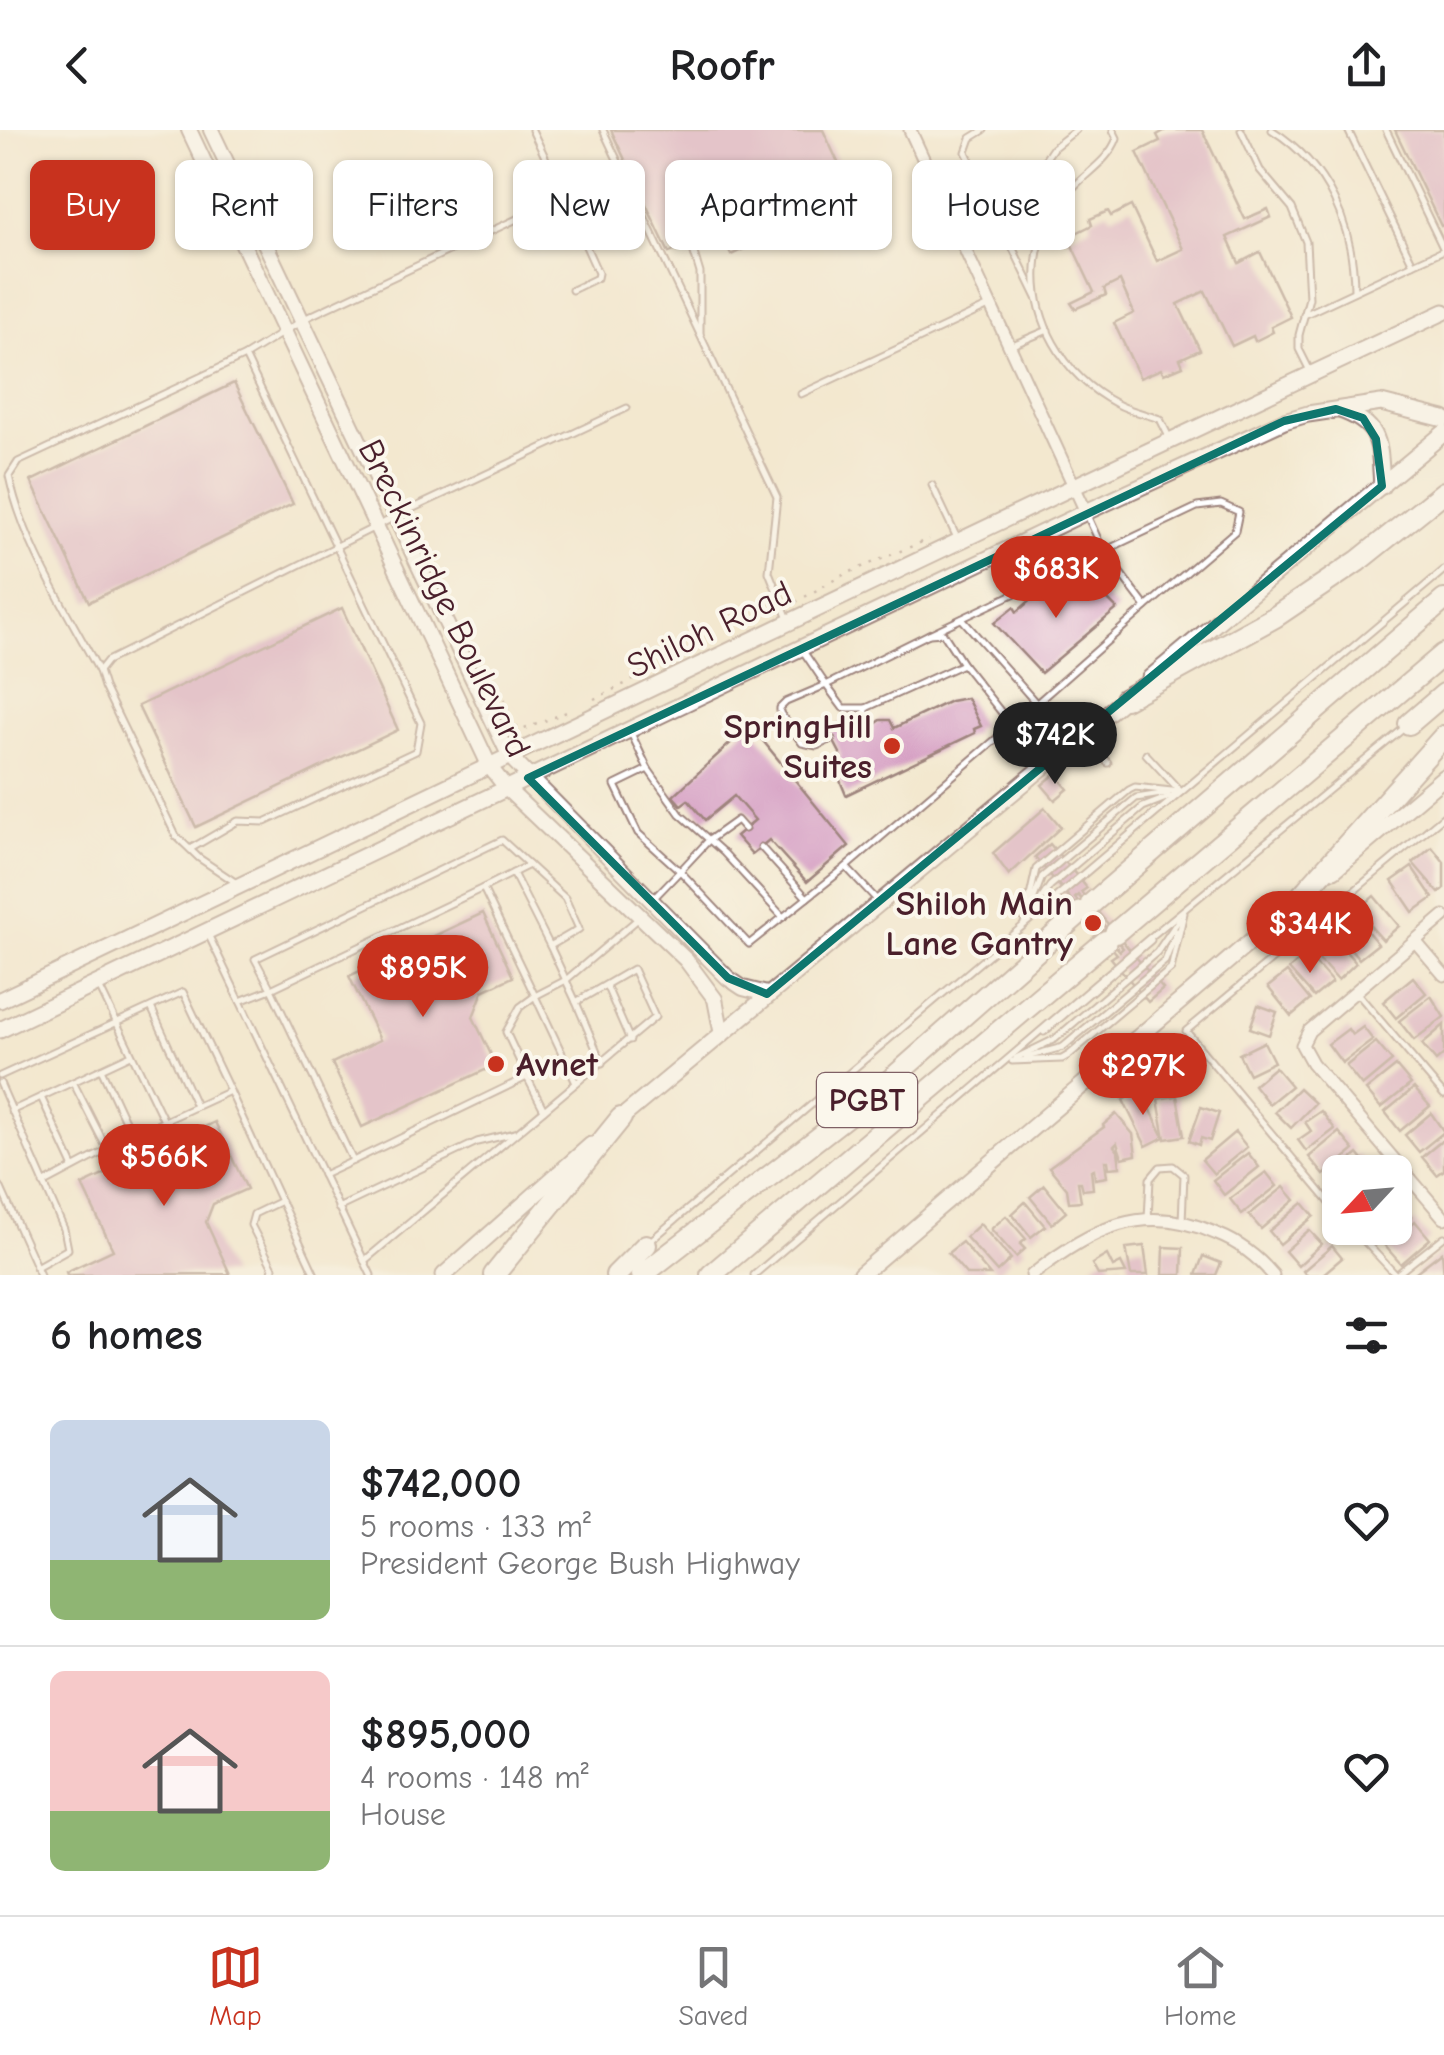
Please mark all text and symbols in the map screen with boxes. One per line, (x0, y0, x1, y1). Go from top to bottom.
icon: back (50, 38, 105, 93)
icon: share (1339, 38, 1394, 93)
text: Roofr (669, 39, 775, 91)
chip: Buy (30, 160, 155, 250)
chip: Rent (175, 160, 313, 250)
chip: Filters (333, 160, 493, 250)
chip: New (513, 160, 645, 250)
chip: Apartment (665, 160, 892, 250)
chip: House (912, 160, 1075, 250)
street label: Breckinridge Boulevard (350, 433, 539, 764)
pin: $683K (986, 536, 1126, 621)
text: $683K (1013, 550, 1099, 587)
street label: Shiloh Road (620, 572, 798, 687)
pin: $742K (985, 702, 1125, 787)
place label: SpringHill Suites (724, 706, 872, 787)
text: $742K (1015, 716, 1095, 753)
marker: SpringHill Suites (881, 735, 903, 757)
place label: Shiloh Main Lane Gantry (886, 883, 1073, 964)
pin: $344K (1240, 891, 1380, 976)
text: $344K (1268, 905, 1352, 942)
marker: Shiloh Main Lane Gantry (1082, 912, 1104, 934)
pin: $895K (353, 935, 493, 1020)
text: $895K (379, 949, 467, 986)
pin: $297K (1073, 1033, 1213, 1118)
place label: Avnet (516, 1044, 598, 1085)
text: $297K (1101, 1047, 1185, 1084)
marker: Avnet (485, 1053, 507, 1075)
road number: PGBT (817, 1073, 917, 1127)
pin: $566K (94, 1124, 234, 1209)
text: $566K (120, 1138, 208, 1175)
north arrow (1322, 1155, 1412, 1245)
map controls (1322, 1155, 1412, 1245)
icon: filters (1339, 1308, 1394, 1363)
text: 6 homes (50, 1311, 203, 1360)
text: $742,000 (360, 1459, 522, 1508)
icon: home (130, 1460, 250, 1580)
icon: heart (1339, 1493, 1394, 1548)
text: 5 rooms · 133 m² (360, 1508, 591, 1545)
text: President George Bush Highway (360, 1545, 800, 1582)
text: $895,000 (360, 1710, 531, 1759)
icon: home (130, 1711, 250, 1831)
icon: heart (1339, 1744, 1394, 1799)
text: 4 rooms · 148 m² (360, 1759, 589, 1796)
text: House (360, 1796, 446, 1833)
tab: Map (208, 1940, 263, 2032)
tab: Saved (678, 1940, 748, 2032)
tab: Home (1164, 1940, 1236, 2032)

